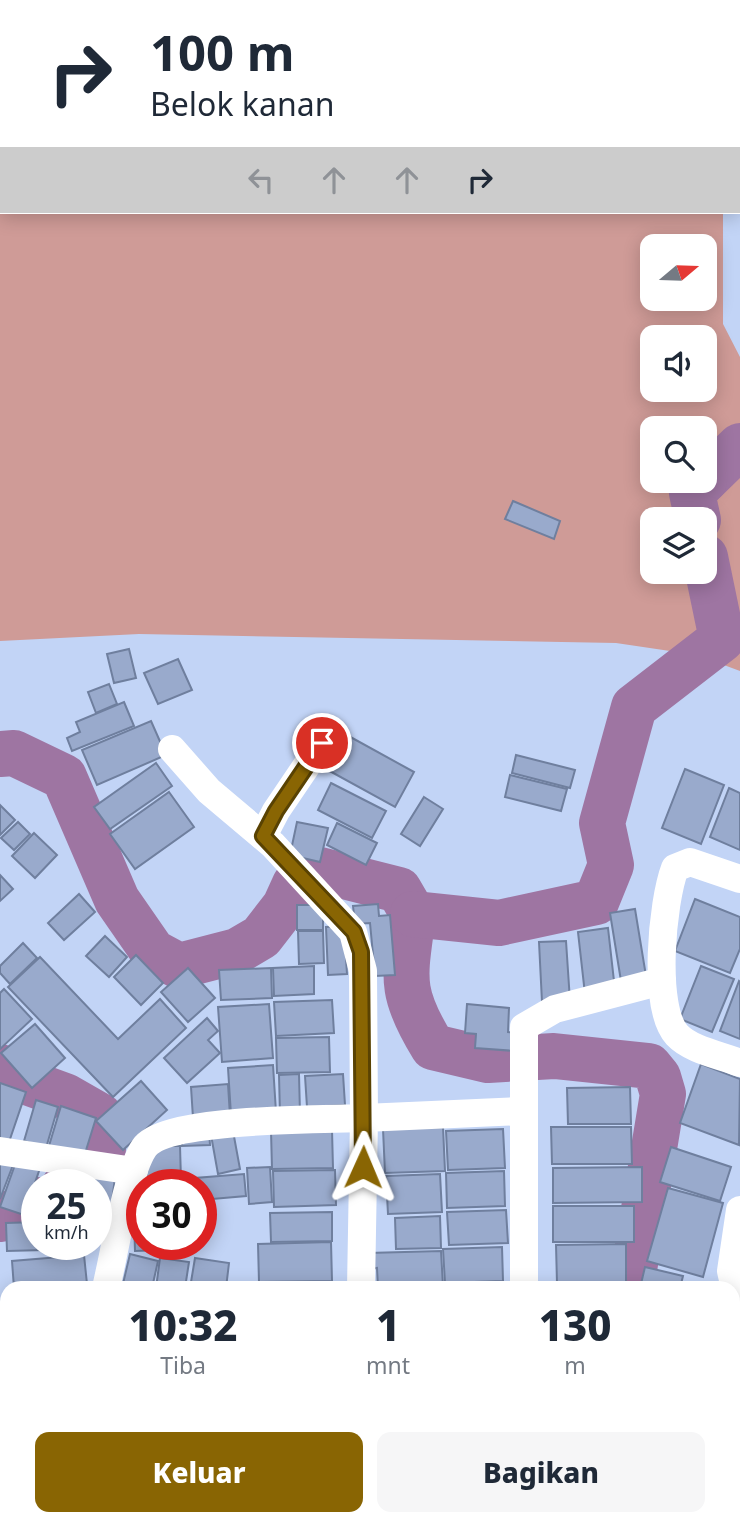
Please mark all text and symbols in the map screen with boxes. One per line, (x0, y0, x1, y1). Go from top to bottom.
text: 100 m (150, 19, 295, 85)
icon: right (35, 28, 126, 119)
text: Belok kanan (150, 82, 334, 125)
icon: left (242, 161, 280, 199)
icon: ahead (315, 161, 353, 199)
icon: ahead (388, 161, 426, 199)
icon: right (461, 161, 499, 199)
north arrow (640, 234, 718, 312)
map controls (640, 234, 717, 584)
button: sound (640, 325, 717, 402)
button: search (640, 416, 717, 493)
button: layers (640, 507, 717, 584)
pin (292, 713, 352, 773)
icon: arrive (303, 724, 341, 762)
position arrow (326, 1130, 400, 1204)
speed limit sign: 30 (126, 1169, 217, 1260)
text: 25 (46, 1182, 87, 1229)
text: km/h (44, 1220, 89, 1244)
text: 10:32 (129, 1296, 238, 1353)
text: 1 (376, 1296, 400, 1353)
text: 130 (539, 1296, 611, 1353)
text: Tiba (160, 1349, 206, 1381)
text: mnt (366, 1349, 410, 1381)
text: m (564, 1349, 586, 1381)
button: Keluar (35, 1432, 363, 1512)
button: Bagikan (377, 1432, 705, 1512)

